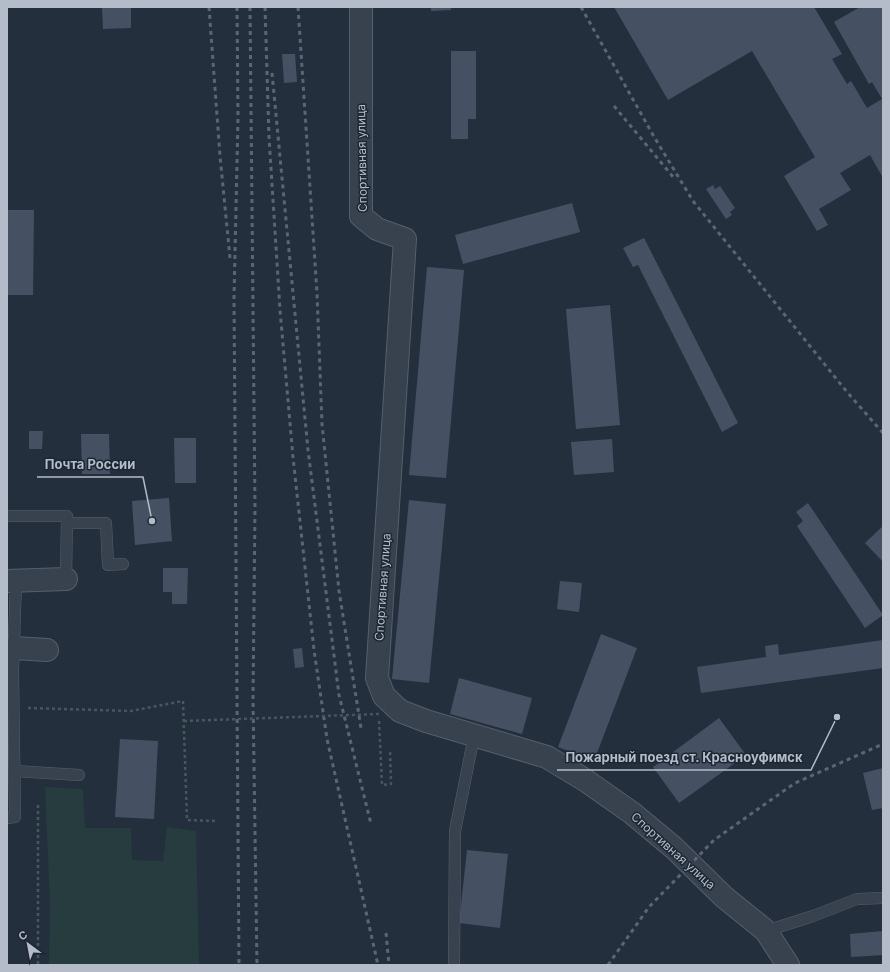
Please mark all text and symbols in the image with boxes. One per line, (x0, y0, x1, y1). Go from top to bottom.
street label: Спортивная улица (353, 104, 370, 212)
callout: Почта России (37, 452, 143, 477)
text: Почта России (45, 456, 135, 472)
street label: Спортивная улица (371, 533, 394, 641)
callout: Пожарный поезд ст. Красноуфимск (557, 745, 811, 770)
text: Пожарный поезд ст. Красноуфимск (565, 749, 803, 765)
street label: Спортивная улица (628, 809, 718, 892)
north arrow (8, 924, 48, 964)
text: С (16, 927, 30, 944)

